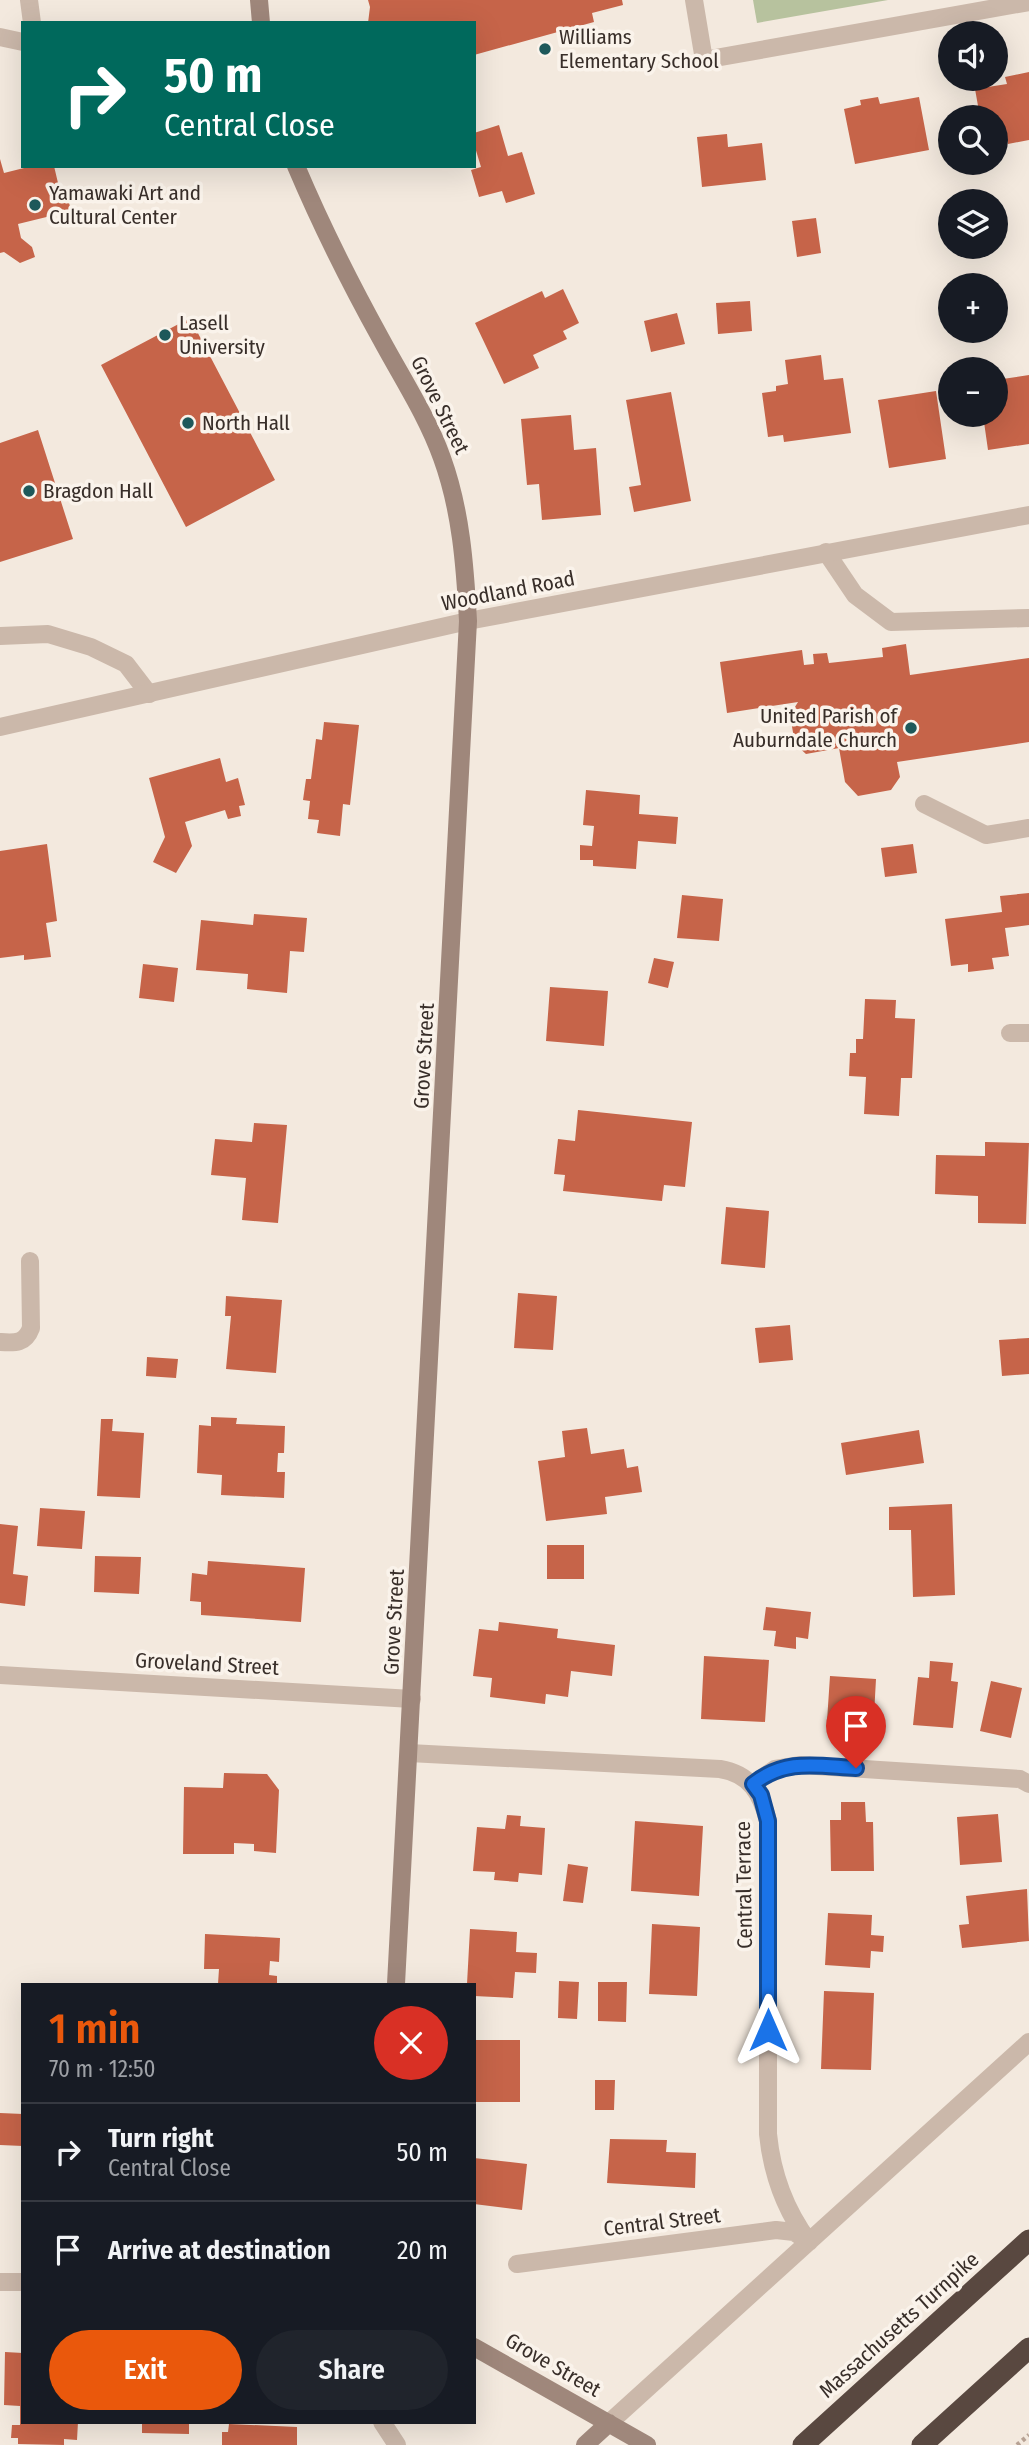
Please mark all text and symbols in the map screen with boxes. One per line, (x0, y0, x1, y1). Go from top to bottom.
map controls (938, 21, 1008, 427)
button: sound (938, 21, 1008, 91)
place label: Williams Elementary School (559, 24, 719, 74)
marker: Williams Elementary School (537, 41, 553, 57)
text: 50 m (164, 46, 262, 105)
icon: right (49, 49, 140, 140)
button: search (938, 105, 1008, 175)
text: Central Close (164, 106, 335, 144)
place label: Yamawaki Art and Cultural Center (49, 180, 201, 230)
button: layers (938, 189, 1008, 259)
marker: Yamawaki Art and Cultural Center (27, 197, 43, 213)
button: + (938, 273, 1008, 343)
place label: Lasell University (179, 310, 265, 360)
marker: Lasell University (157, 327, 173, 343)
street label: Grove Street (405, 352, 475, 458)
button: − (938, 357, 1008, 427)
place label: North Hall (202, 410, 290, 436)
marker: North Hall (180, 415, 196, 431)
place label: Bragdon Hall (43, 478, 153, 504)
marker: Bragdon Hall (21, 483, 37, 499)
street label: Woodland Road (439, 565, 577, 617)
place label: United Parish of Auburndale Church (733, 703, 899, 753)
marker: United Parish of Auburndale Church (903, 720, 919, 736)
street label: Grove Street (408, 1002, 440, 1110)
street label: Grove Street (378, 1568, 410, 1676)
street label: Groveland Street (134, 1647, 280, 1681)
pin (826, 1696, 886, 1768)
icon: arrive (837, 1707, 875, 1745)
street label: Central Terrace (730, 1821, 758, 1949)
position arrow (731, 1993, 805, 2067)
text: 1 min (49, 2004, 140, 2054)
button: close (374, 2006, 448, 2080)
text: 70 m · 12:50 (49, 2055, 155, 2083)
text: Turn right (108, 2123, 214, 2154)
icon: right (49, 2133, 87, 2171)
text: 50 m (396, 2137, 448, 2168)
text: Central Close (108, 2154, 231, 2182)
street label: Central Street (602, 2202, 722, 2242)
icon: arrive (49, 2231, 87, 2269)
text: Arrive at destination (108, 2235, 331, 2266)
text: 20 m (397, 2235, 448, 2266)
street label: Massachusetts Turnpike (814, 2247, 984, 2403)
street label: Grove Street (501, 2327, 605, 2403)
button: Exit (49, 2330, 242, 2410)
button: Share (256, 2330, 448, 2410)

